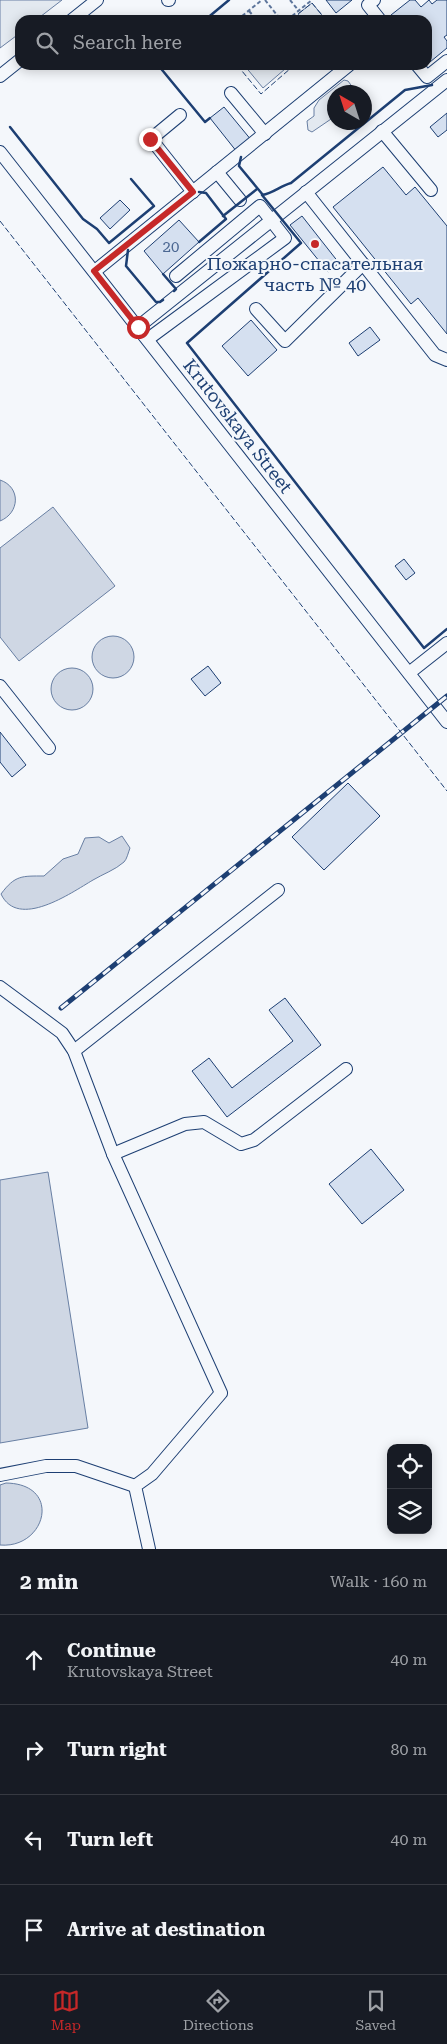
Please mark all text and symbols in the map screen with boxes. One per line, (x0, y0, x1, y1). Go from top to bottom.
search box (15, 15, 432, 70)
icon: search (33, 29, 61, 57)
text: Search here (73, 31, 182, 54)
north arrow (327, 85, 372, 130)
route end (139, 128, 162, 151)
house number: 20 (163, 238, 179, 256)
marker: Пожарно-спасательная часть № 40 (309, 238, 321, 250)
place label: Пожарно-спасательная часть № 40 (207, 253, 423, 295)
route start (127, 316, 150, 339)
street label: Krutovskaya Street (179, 355, 297, 497)
map controls (387, 1444, 432, 1534)
button: locate (387, 1444, 432, 1489)
button: layers (387, 1489, 432, 1534)
text: 2 min (20, 1570, 78, 1594)
text: Walk · 160 m (330, 1572, 427, 1591)
text: Continue (67, 1639, 156, 1662)
icon: ahead (20, 1646, 48, 1674)
text: 40 m (390, 1650, 427, 1669)
text: Krutovskaya Street (67, 1662, 213, 1681)
icon: right (20, 1736, 48, 1764)
text: Turn right (67, 1738, 167, 1761)
text: 80 m (390, 1740, 427, 1759)
icon: left (20, 1826, 48, 1854)
text: Turn left (67, 1828, 153, 1851)
text: 40 m (390, 1830, 427, 1849)
icon: arrive (20, 1916, 48, 1944)
text: Arrive at destination (67, 1918, 265, 1941)
tab: Map (51, 1987, 81, 2033)
tab: Directions (183, 1987, 253, 2033)
tab: Saved (355, 1987, 396, 2033)

